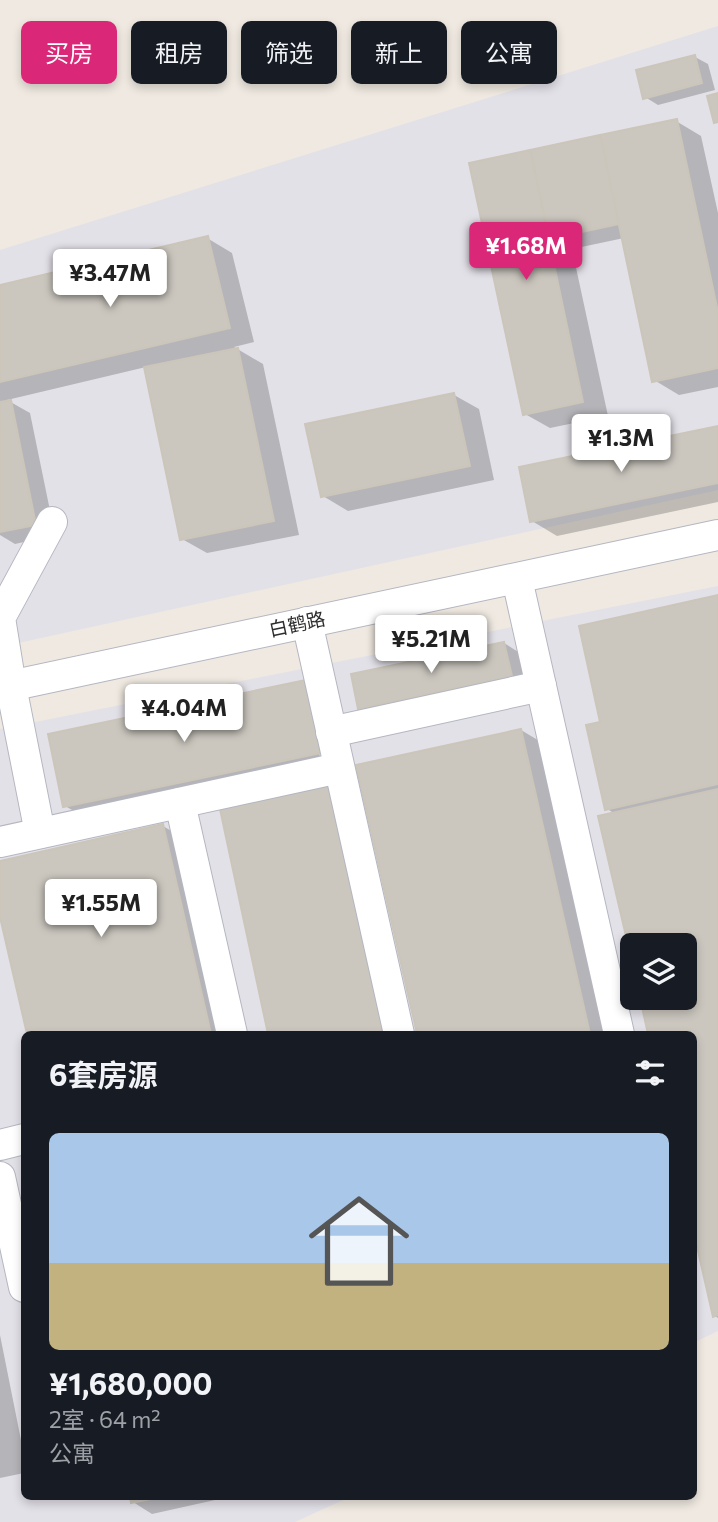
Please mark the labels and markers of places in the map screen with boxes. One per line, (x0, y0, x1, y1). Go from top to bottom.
pin: ¥1.68M (469, 222, 583, 282)
pin: ¥3.47M (53, 250, 167, 309)
pin: ¥1.3M (572, 414, 670, 474)
pin: ¥5.21M (374, 616, 488, 675)
pin: ¥4.04M (127, 684, 241, 744)
pin: ¥1.55M (44, 880, 158, 939)

